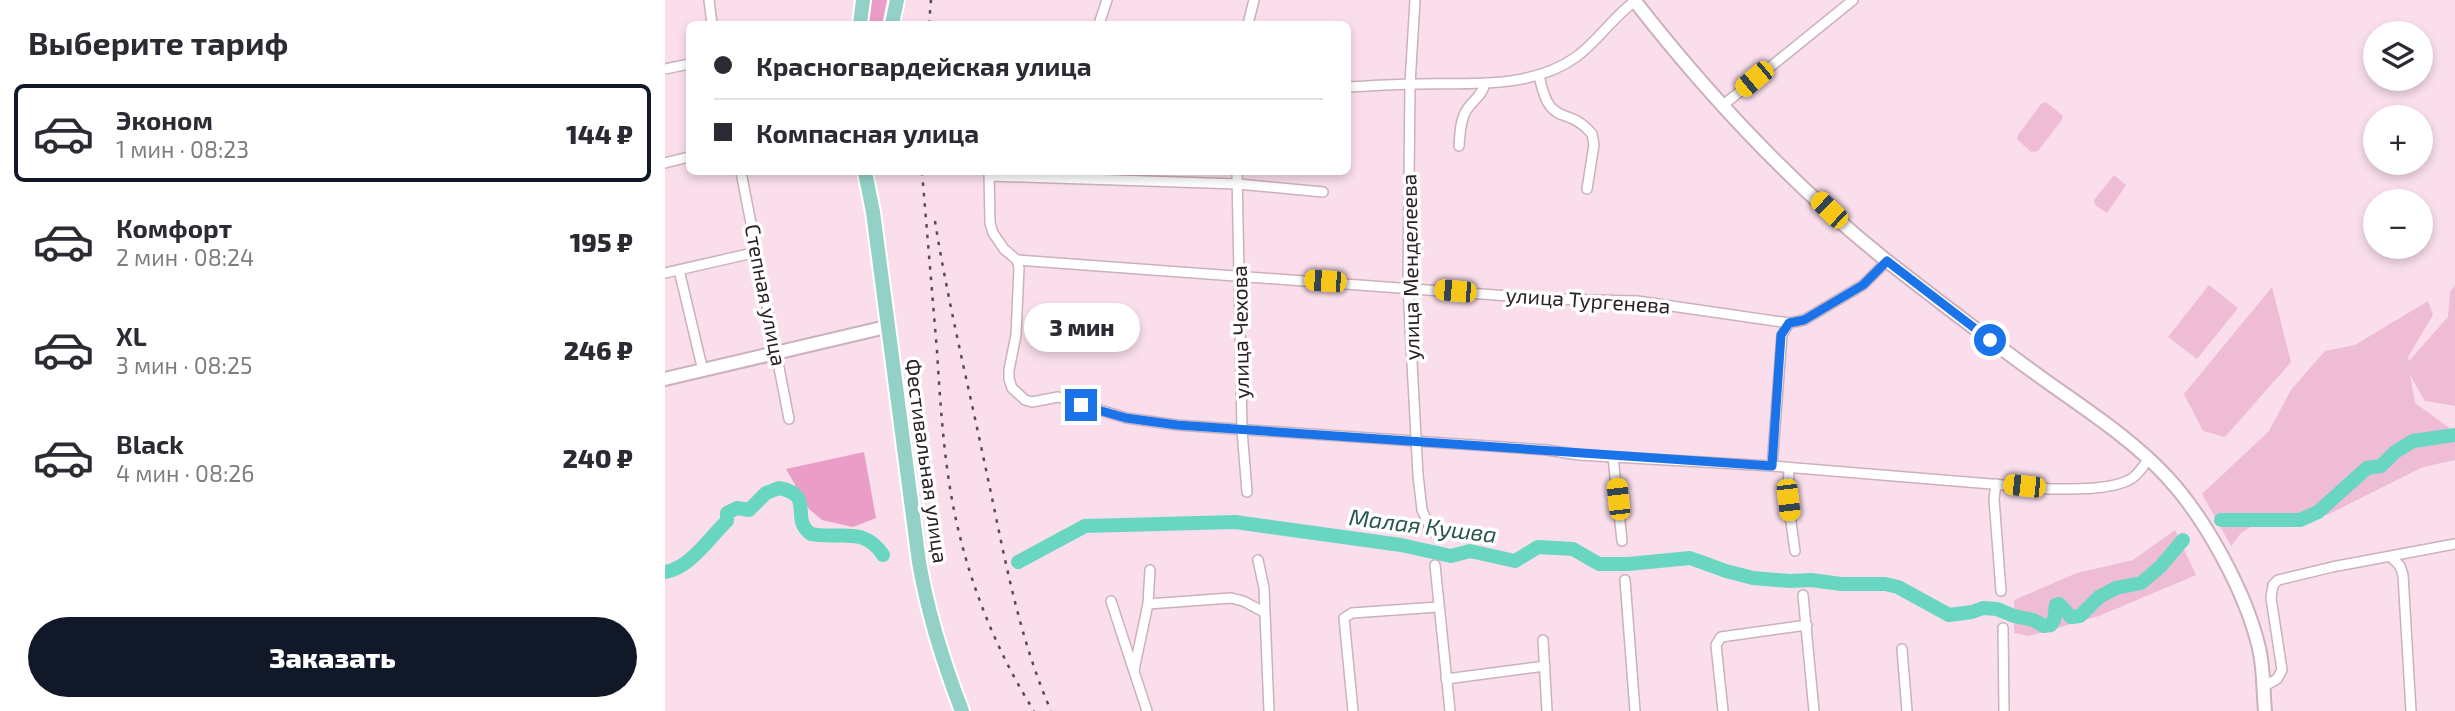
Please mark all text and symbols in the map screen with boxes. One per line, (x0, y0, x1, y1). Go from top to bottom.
map controls (2363, 21, 2433, 259)
button: layers (2363, 21, 2433, 91)
text: Выберите тариф (28, 23, 288, 61)
text: Красногвардейская улица (756, 50, 1092, 81)
car (1732, 57, 1777, 101)
icon: car (32, 102, 95, 165)
text: Эконом (116, 104, 213, 135)
button: + (2363, 105, 2433, 175)
text: Компасная улица (756, 117, 979, 148)
text: 144 ₽ (566, 118, 633, 149)
text: 1 мин · 08:23 (116, 135, 249, 163)
street label: улица Менделеева (1395, 174, 1425, 361)
car (1807, 188, 1852, 232)
button: − (2363, 189, 2433, 259)
icon: car (32, 210, 95, 273)
text: Комфорт (116, 212, 232, 243)
street label: Степная улица (739, 222, 792, 368)
text: 195 ₽ (570, 226, 633, 257)
text: 2 мин · 08:24 (116, 243, 254, 271)
street label: улица Чехова (1226, 265, 1254, 399)
car (1304, 269, 1347, 293)
car (1434, 279, 1477, 303)
street label: улица Тургенева (1505, 281, 1671, 319)
callout: 3 мин (1023, 304, 1139, 352)
text: 3 мин (1049, 313, 1115, 341)
icon: car (32, 318, 95, 381)
text: XL (116, 320, 147, 351)
route start (1974, 324, 2006, 356)
text: 246 ₽ (564, 334, 633, 365)
text: 3 мин · 08:25 (116, 351, 252, 379)
street label: Фестивальная улица (900, 357, 954, 565)
route end (1065, 389, 1097, 421)
icon: car (32, 426, 95, 489)
text: Black (116, 428, 184, 459)
text: 240 ₽ (563, 442, 633, 473)
text: 4 мин · 08:26 (116, 459, 254, 487)
car (2003, 473, 2046, 499)
car (1606, 477, 1631, 521)
car (1776, 478, 1801, 522)
water label: Малая Кушва (1348, 502, 1499, 548)
button: Заказать (28, 617, 637, 697)

